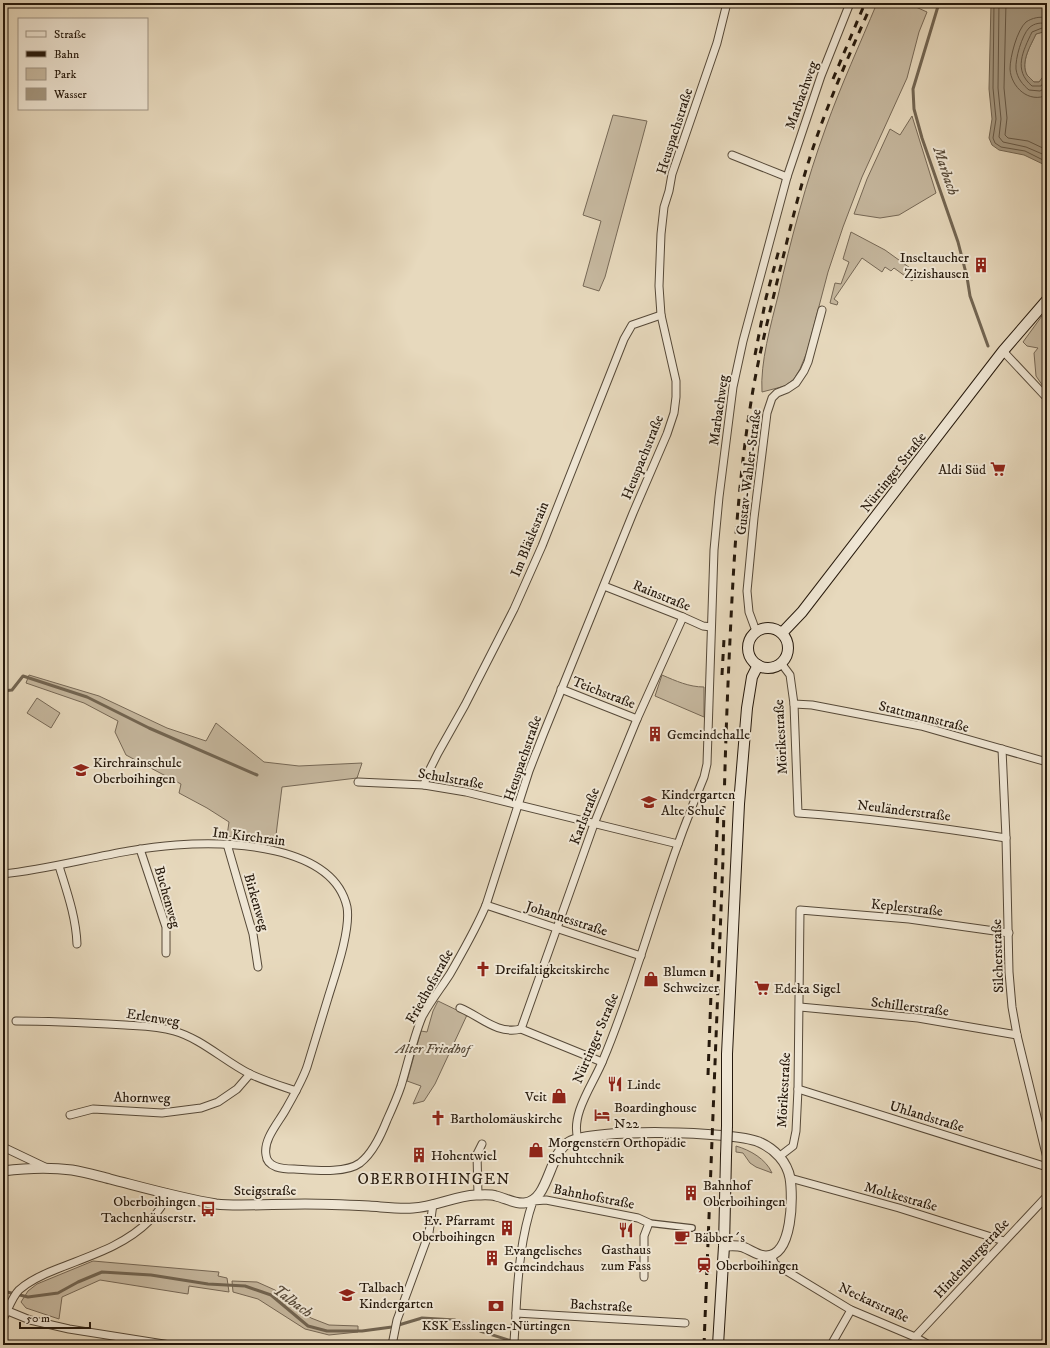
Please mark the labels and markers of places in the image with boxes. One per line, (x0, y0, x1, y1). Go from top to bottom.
place label: Inseltaucher Zizishausen (900, 249, 970, 283)
building icon: Inseltaucher Zizishausen (972, 256, 990, 274)
supermarket icon: Aldi Süd (989, 460, 1007, 478)
place label: Aldi Süd (938, 461, 986, 479)
building icon: Gemeindehalle (646, 725, 664, 743)
place label: Gemeindehalle (667, 726, 750, 744)
place label: Kirchrainschule Oberboihingen (93, 754, 182, 788)
school or university icon: Kirchrainschule Oberboihingen (72, 761, 90, 779)
place label: Kindergarten Alte Schule (661, 786, 736, 820)
school or university icon: Kindergarten Alte Schule (640, 793, 658, 811)
church icon: Dreifaltigkeitskirche (474, 960, 492, 978)
place label: Dreifaltigkeitskirche (495, 961, 610, 979)
place label: Blumen Schweizer (663, 963, 720, 997)
shop icon: Blumen Schweizer (642, 970, 660, 988)
supermarket icon: Edeka Sigel (753, 979, 771, 997)
place label: Edeka Sigel (774, 980, 841, 998)
restaurant icon: Linde (606, 1075, 624, 1093)
place label: Linde (627, 1076, 661, 1094)
shop icon: Veit (550, 1087, 568, 1105)
place label: Veit (524, 1088, 548, 1106)
place label: Boardinghouse N22 (614, 1099, 697, 1133)
hotel icon: Boardinghouse N22 (593, 1106, 611, 1124)
church icon: Bartholomäuskirche (429, 1109, 447, 1127)
place label: Bartholomäuskirche (450, 1110, 562, 1128)
place label: Morgenstern Orthopädie Schuhtechnik (548, 1134, 686, 1168)
shop icon: Morgenstern Orthopädie Schuhtechnik (527, 1141, 545, 1159)
building icon: Hohentwiel (410, 1146, 428, 1164)
place label: Hohentwiel (431, 1147, 497, 1165)
place label: Bahnhof Oberboihingen (703, 1177, 786, 1211)
building icon: Bahnhof Oberboihingen (682, 1184, 700, 1202)
place label: Oberboihingen Tachenhäuserstr. (101, 1193, 197, 1227)
bus stop icon: Oberboihingen Tachenhäuserstr. (199, 1200, 217, 1218)
place label: Ev. Pfarramt Oberboihingen (412, 1212, 496, 1246)
building icon: Ev. Pfarramt Oberboihingen (498, 1219, 516, 1237)
restaurant icon: Gasthaus zum Fass (617, 1221, 635, 1239)
cafe icon: Bäbber´s (673, 1228, 691, 1246)
place label: Bäbber´s (694, 1229, 745, 1247)
place label: Gasthaus zum Fass (601, 1241, 651, 1275)
place label: Evangelisches Gemeindehaus (504, 1242, 585, 1276)
building icon: Evangelisches Gemeindehaus (483, 1249, 501, 1267)
station icon: Oberboihingen (695, 1256, 713, 1274)
place label: Oberboihingen (716, 1257, 799, 1275)
place label: Talbach Kindergarten (359, 1279, 434, 1313)
school or university icon: Talbach Kindergarten (338, 1286, 356, 1304)
bank icon: KSK Esslingen-Nürtingen (487, 1297, 505, 1315)
place label: KSK Esslingen-Nürtingen (422, 1317, 571, 1335)

